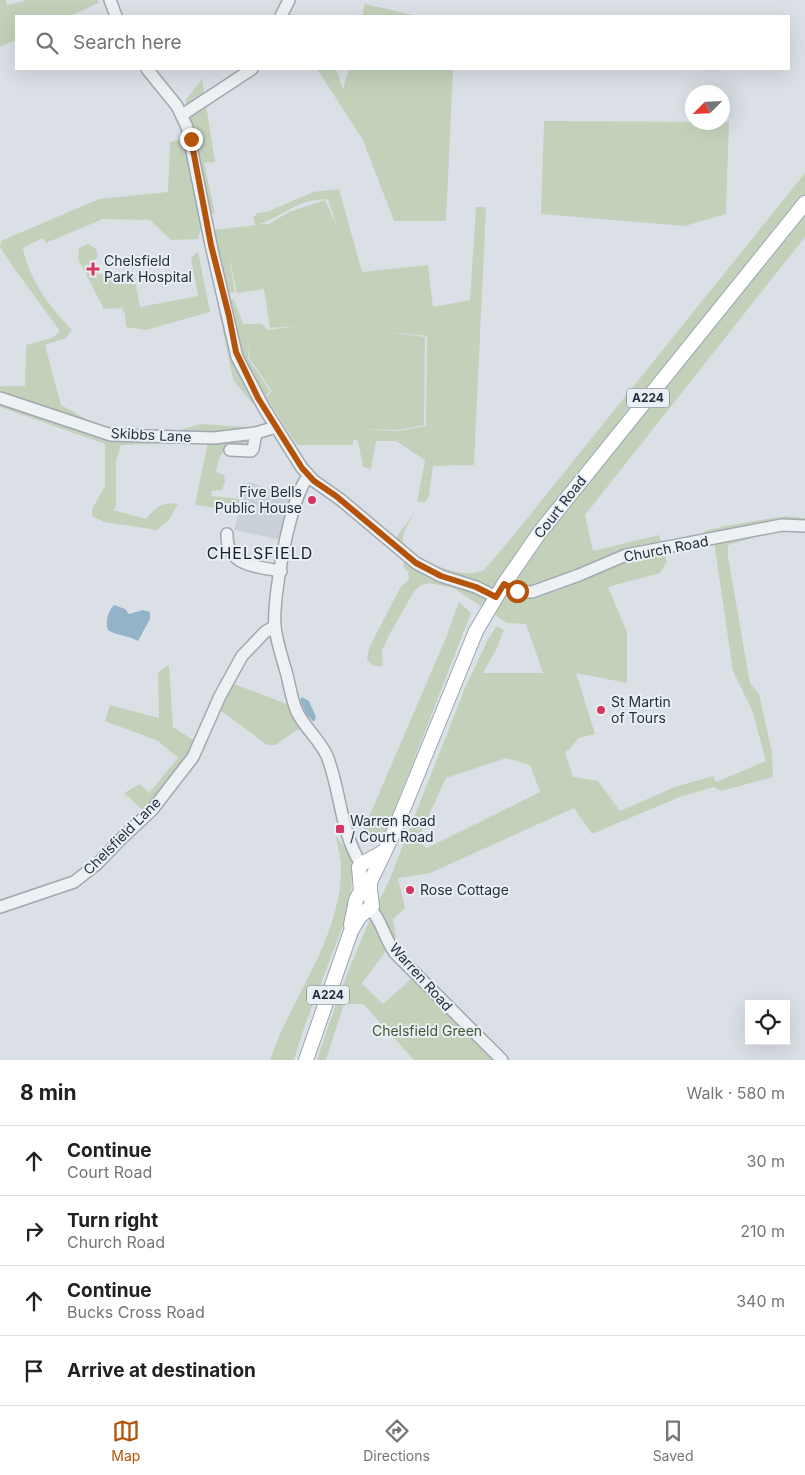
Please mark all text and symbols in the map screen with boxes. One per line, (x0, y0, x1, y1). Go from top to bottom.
search box (15, 15, 790, 70)
icon: search (33, 29, 61, 57)
text: Search here (73, 31, 182, 54)
north arrow (685, 85, 730, 130)
route end (180, 128, 203, 151)
place label: Chelsfield Park Hospital (104, 252, 192, 285)
marker: Chelsfield Park Hospital (86, 262, 100, 276)
road number: A224 (627, 388, 669, 408)
street label: Skibbs Lane (110, 424, 192, 445)
street label: Court Road (530, 472, 589, 541)
place label: Five Bells Public House (215, 483, 302, 516)
marker: Five Bells Public House (306, 494, 318, 506)
street label: Church Road (622, 532, 710, 565)
district label: CHELSFIELD (207, 543, 313, 563)
route start (506, 580, 529, 603)
place label: St Martin of Tours (611, 693, 671, 726)
marker: St Martin of Tours (595, 704, 607, 716)
street label: Chelsfield Lane (79, 793, 164, 878)
place label: Warren Road / Court Road (350, 812, 436, 845)
marker: Warren Road / Court Road (334, 823, 346, 835)
place label: Rose Cottage (420, 881, 509, 898)
marker: Rose Cottage (404, 884, 416, 896)
street label: Warren Road (386, 939, 456, 1014)
road number: A224 (307, 986, 349, 1004)
map controls (745, 1000, 790, 1045)
button: locate (745, 1000, 790, 1045)
park label: Chelsfield Green (372, 1022, 482, 1039)
text: 8 min (20, 1080, 77, 1105)
text: Walk · 580 m (687, 1083, 785, 1103)
text: Continue (67, 1139, 152, 1162)
icon: ahead (20, 1147, 48, 1175)
text: 30 m (747, 1151, 785, 1171)
text: Court Road (67, 1162, 152, 1182)
text: Turn right (67, 1209, 158, 1232)
icon: right (20, 1217, 48, 1245)
text: 210 m (740, 1221, 785, 1241)
text: Church Road (67, 1232, 165, 1252)
text: Continue (67, 1279, 152, 1302)
icon: ahead (20, 1287, 48, 1315)
text: 340 m (736, 1291, 785, 1311)
text: Bucks Cross Road (67, 1302, 205, 1322)
icon: arrive (20, 1357, 48, 1385)
text: Arrive at destination (67, 1359, 256, 1382)
tab: Map (111, 1417, 140, 1464)
tab: Directions (363, 1417, 430, 1464)
tab: Saved (653, 1417, 694, 1464)

